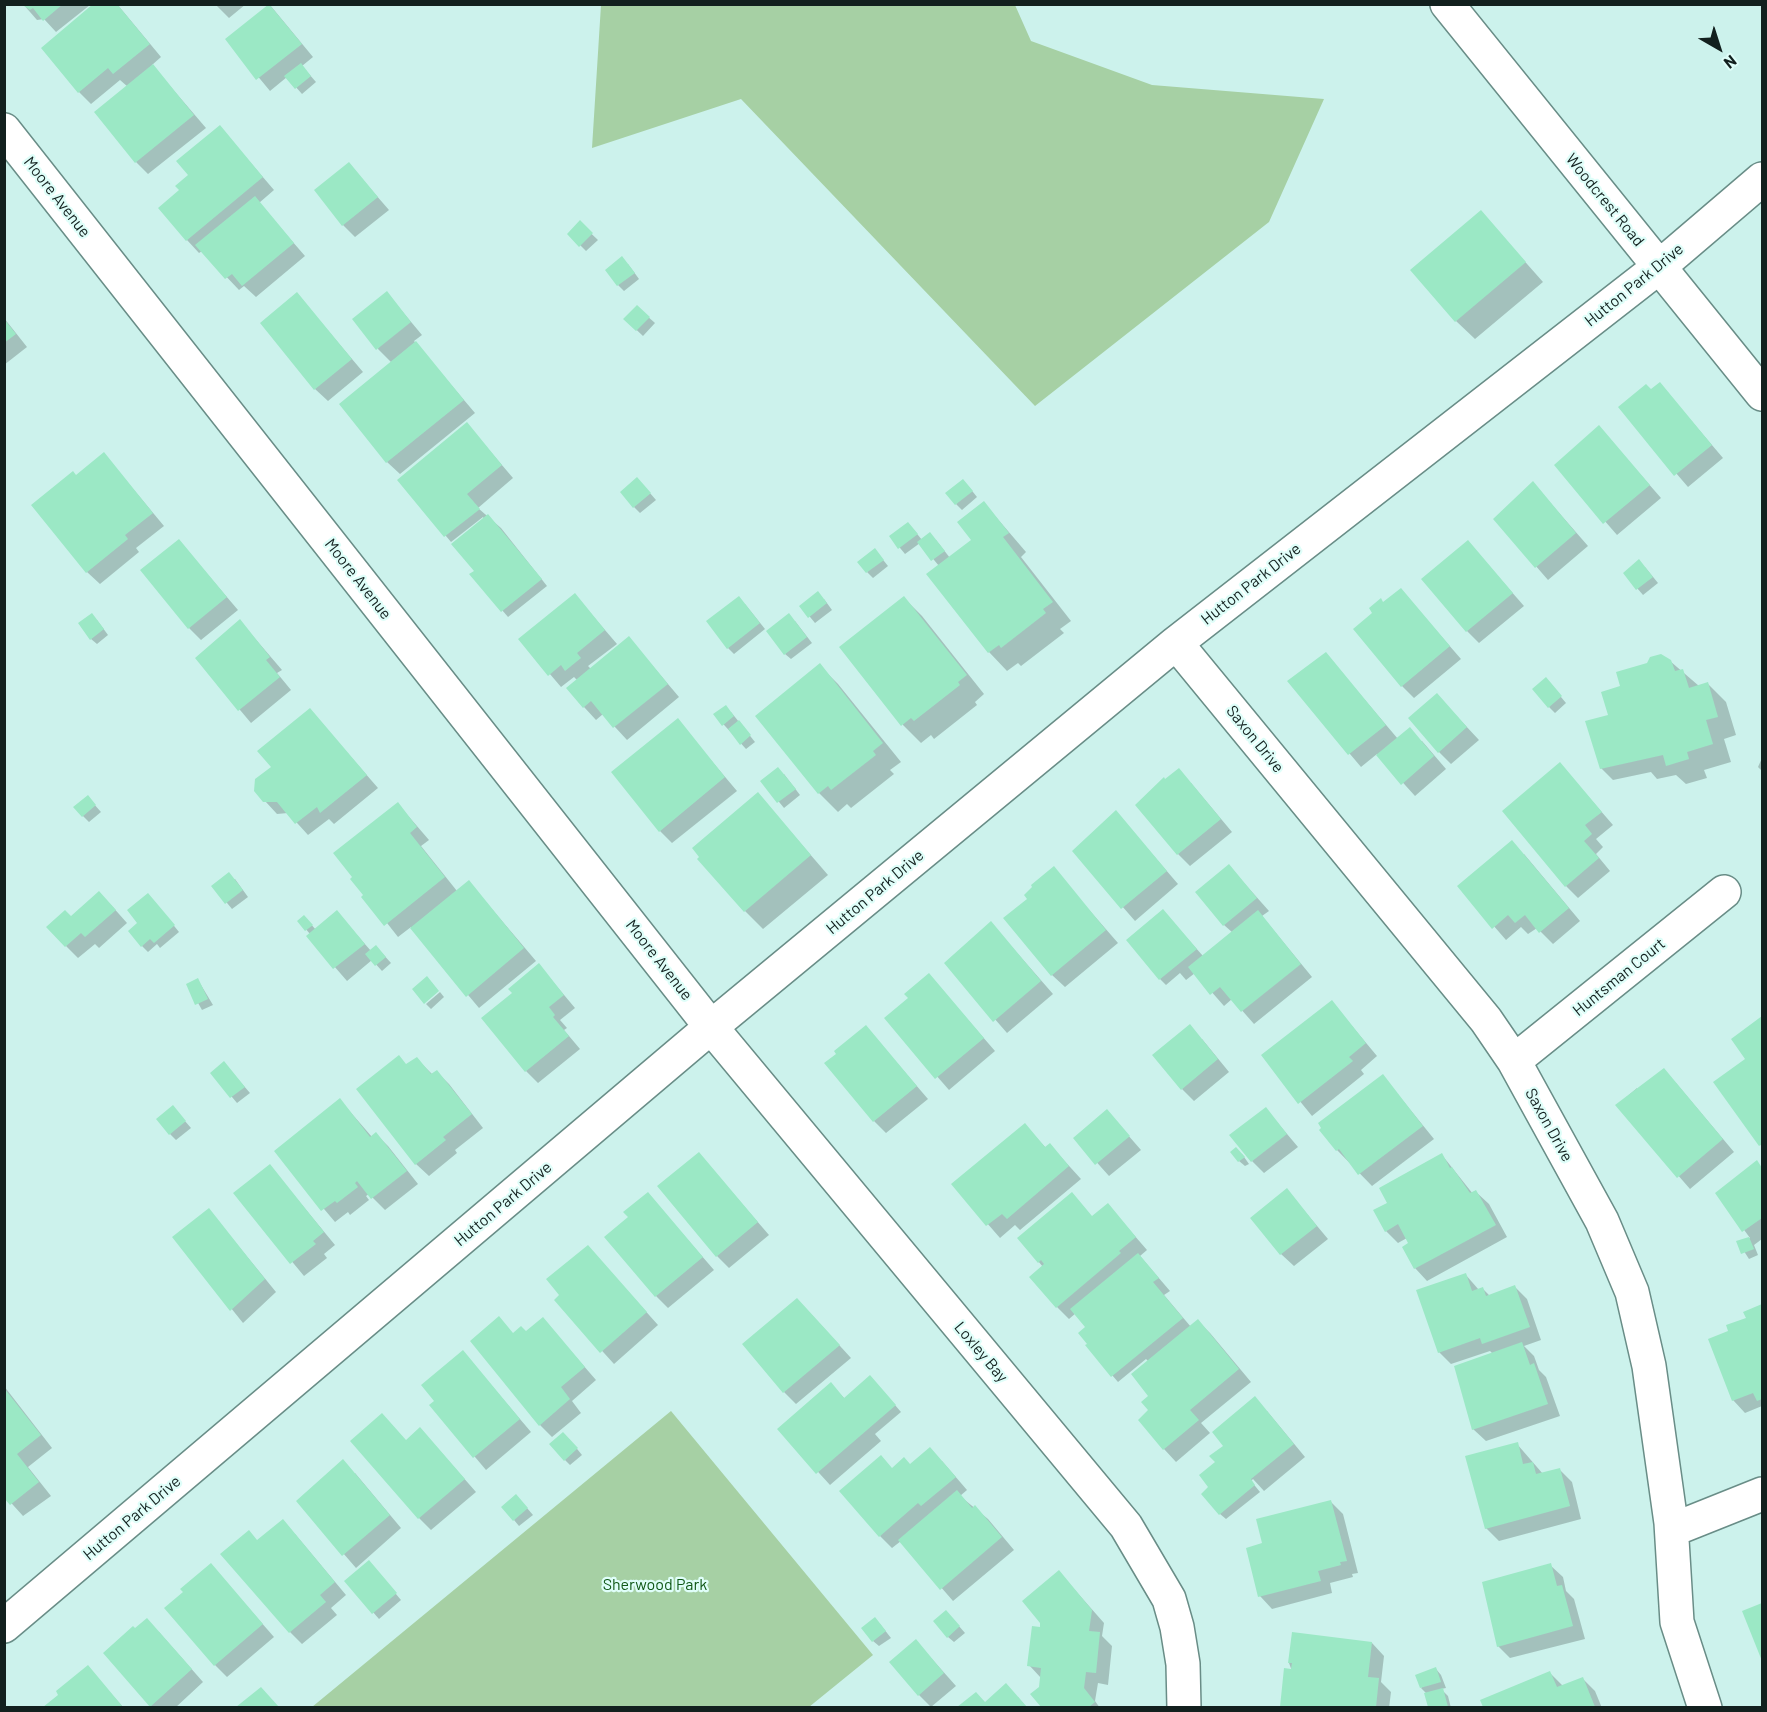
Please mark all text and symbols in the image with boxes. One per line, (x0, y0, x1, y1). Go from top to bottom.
north arrow (1689, 18, 1749, 78)
text: N (1721, 52, 1741, 73)
street label: Woodcrest Road (1562, 150, 1648, 250)
street label: Moore Avenue (20, 153, 94, 241)
street label: Hutton Park Drive (1581, 239, 1687, 331)
street label: Moore Avenue (321, 535, 395, 623)
street label: Hutton Park Drive (1197, 539, 1305, 629)
street label: Saxon Drive (1222, 701, 1288, 777)
street label: Hutton Park Drive (822, 846, 928, 938)
street label: Moore Avenue (622, 916, 696, 1004)
street label: Huntsman Court (1569, 934, 1669, 1020)
street label: Saxon Drive (1521, 1085, 1577, 1165)
street label: Hutton Park Drive (450, 1158, 556, 1250)
street label: Loxley Bay (950, 1318, 1012, 1386)
street label: Hutton Park Drive (79, 1472, 185, 1564)
park label: Sherwood Park (603, 1575, 707, 1595)

